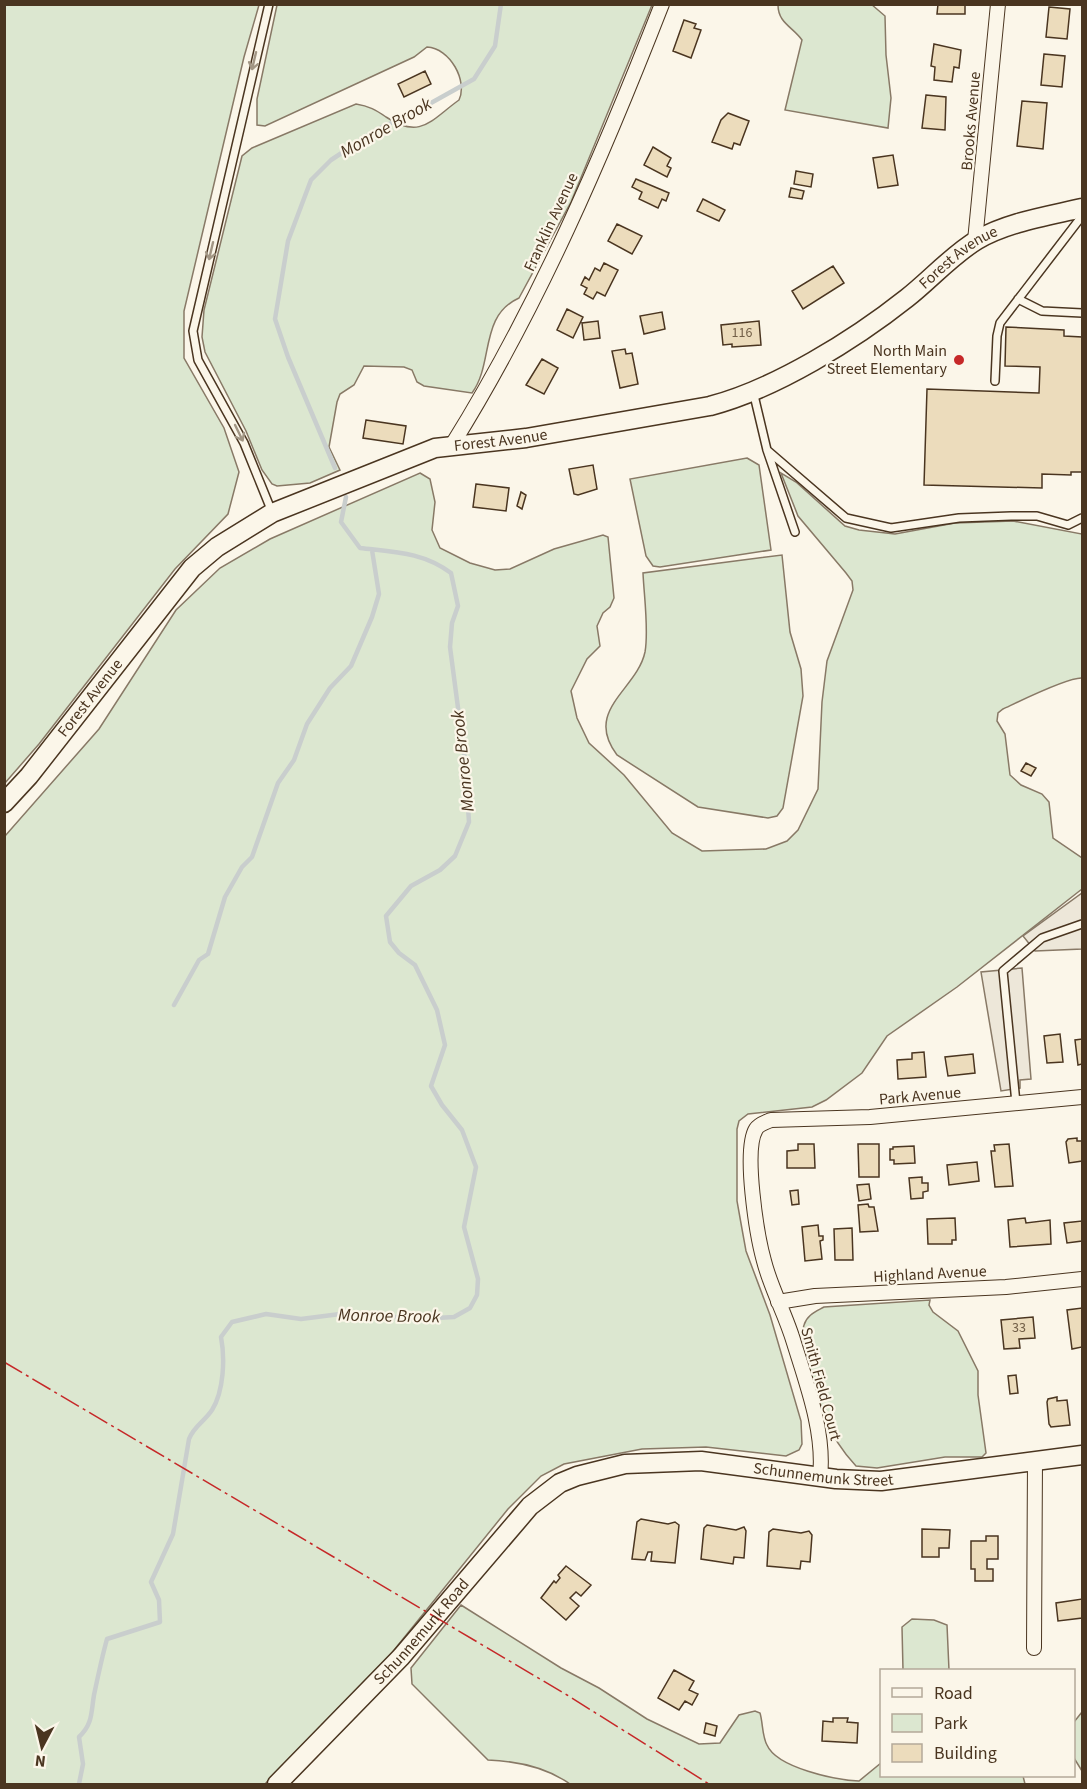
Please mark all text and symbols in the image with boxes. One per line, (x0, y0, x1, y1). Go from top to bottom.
one-way arrow (248, 51, 260, 70)
street label: Brooks Avenue (956, 71, 986, 171)
water label: Monroe Brook (336, 91, 437, 164)
street label: Franklin Avenue (518, 169, 584, 275)
street label: Forest Avenue (914, 220, 1001, 294)
one-way arrow (204, 241, 216, 260)
house number: 116 (732, 323, 752, 343)
place label: North Main Street Elementary (827, 340, 948, 380)
marker: North Main Street Elementary (952, 353, 966, 367)
one-way arrow (233, 423, 245, 441)
street label: Forest Avenue (453, 423, 549, 457)
street label: Forest Avenue (53, 654, 128, 742)
water label: Monroe Brook (445, 708, 481, 813)
street label: Park Avenue (878, 1081, 962, 1111)
street label: Highland Avenue (873, 1260, 987, 1288)
water label: Monroe Brook (338, 1303, 441, 1329)
house number: 33 (1012, 1318, 1026, 1338)
street label: Smith Field Court (795, 1325, 847, 1444)
street label: Schunnemunk Street (752, 1457, 895, 1492)
street label: Schunnemunk Road (369, 1574, 474, 1690)
legend (880, 1669, 1075, 1777)
text: Road (934, 1681, 973, 1706)
text: Park (934, 1711, 968, 1736)
north arrow (12, 1717, 72, 1777)
text: Building (934, 1741, 997, 1766)
text: N (34, 1749, 47, 1772)

